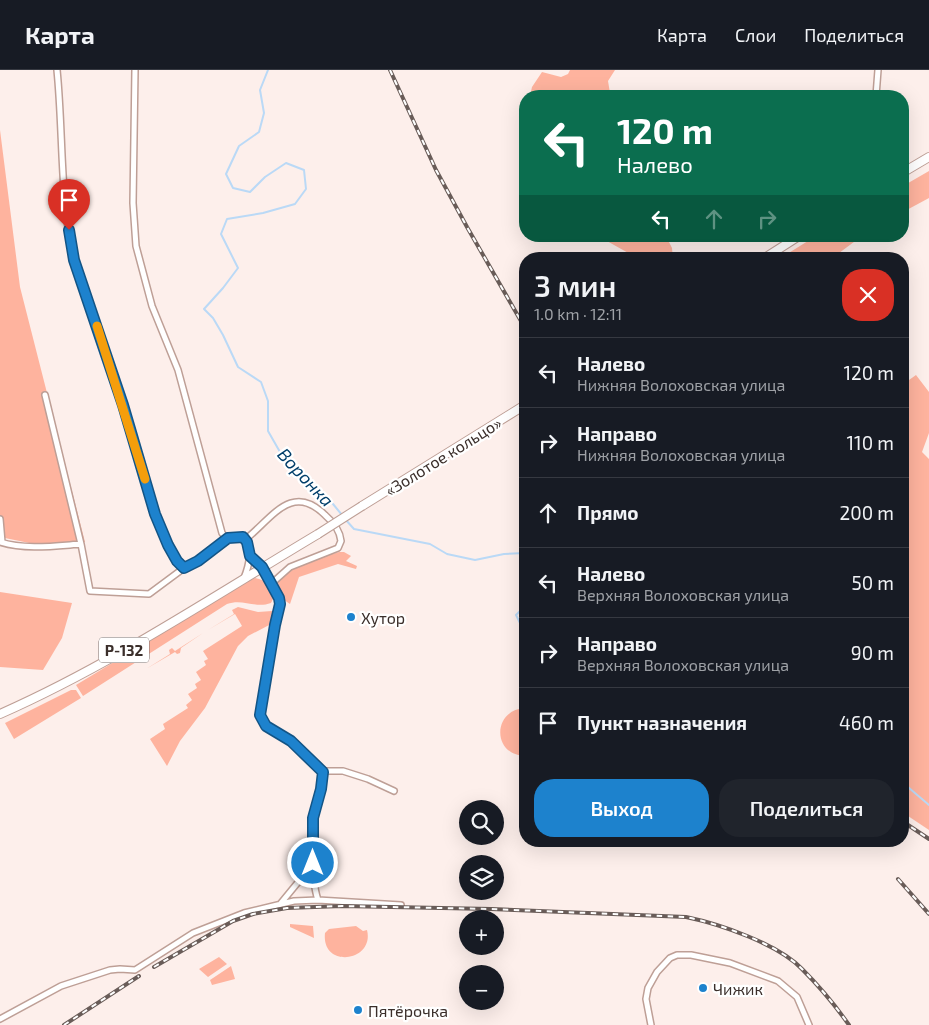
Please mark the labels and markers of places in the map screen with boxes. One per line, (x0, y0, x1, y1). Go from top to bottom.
pin (48, 179, 90, 230)
place label: Хутор (361, 608, 405, 628)
marker: Хутор (345, 611, 357, 623)
place label: Чижик (713, 979, 763, 998)
marker: Чижик (697, 982, 709, 994)
place label: Пятёрочка (368, 1001, 448, 1020)
marker: Пятёрочка (352, 1004, 364, 1016)

